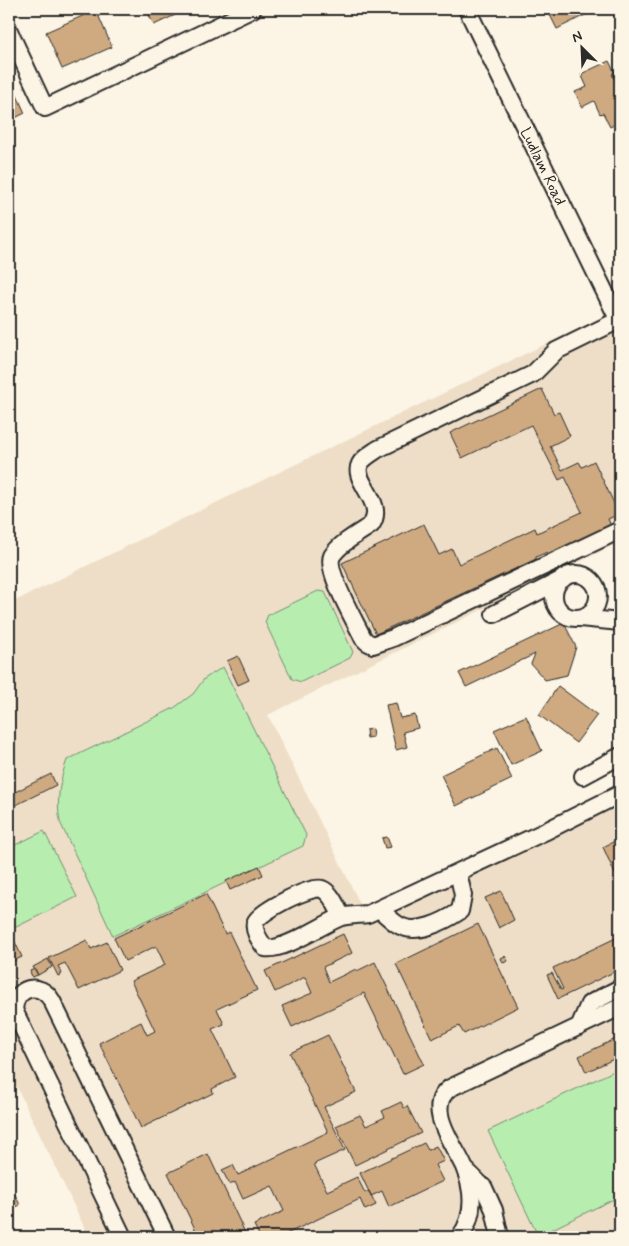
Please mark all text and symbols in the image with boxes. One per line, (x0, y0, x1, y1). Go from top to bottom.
north arrow (556, 22, 606, 72)
text: N (569, 27, 585, 47)
street label: Ludlam Road (515, 124, 571, 209)

